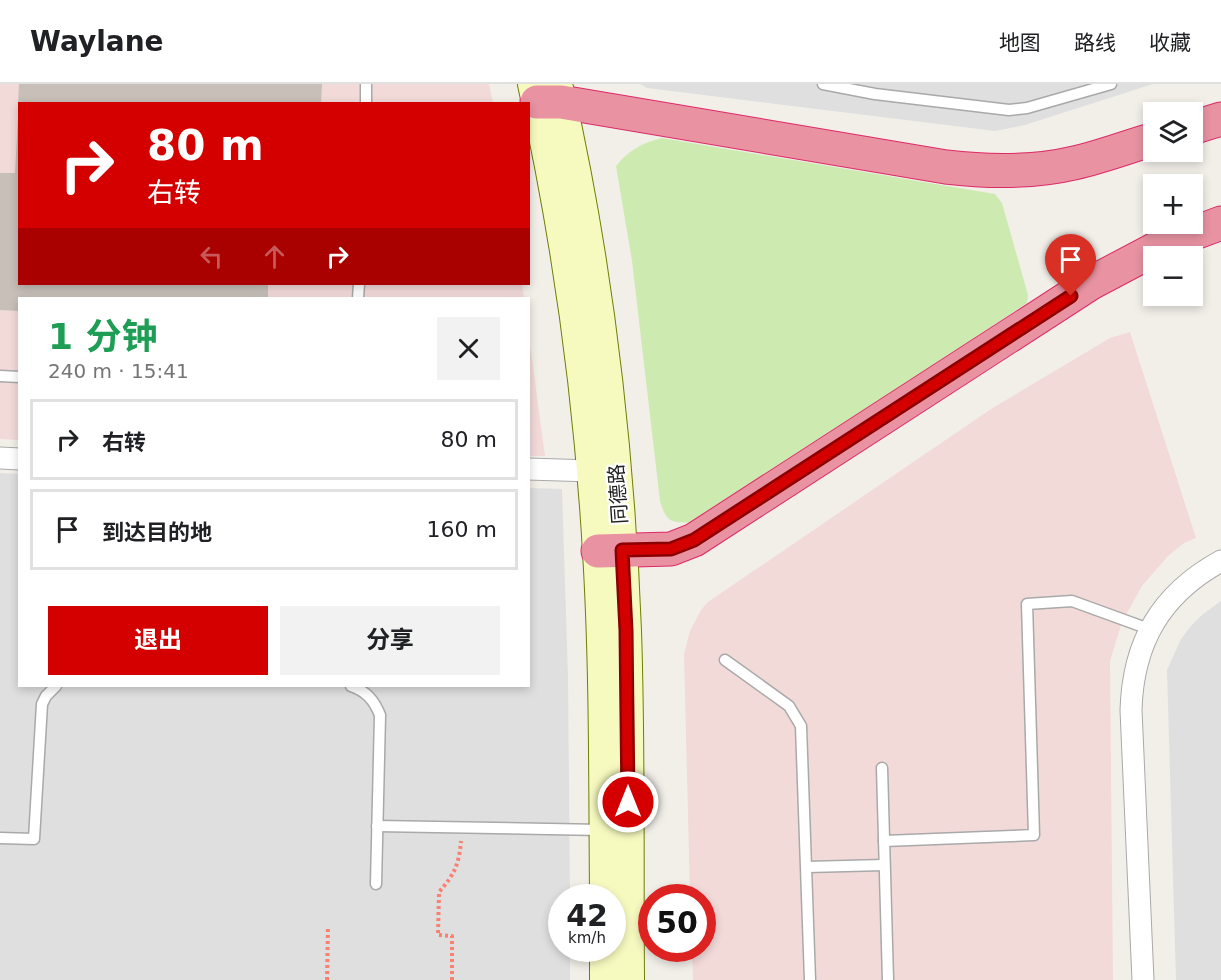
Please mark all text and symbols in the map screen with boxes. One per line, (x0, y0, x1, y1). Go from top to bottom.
text: Waylane (30, 25, 164, 58)
text: 地图 (999, 31, 1041, 55)
text: 路线 (1074, 31, 1116, 55)
text: 收藏 (1149, 31, 1191, 55)
map controls (1143, 102, 1203, 306)
button: layers (1143, 102, 1203, 162)
text: 80 m (147, 121, 264, 170)
icon: right (48, 126, 126, 204)
button: + (1143, 174, 1203, 234)
text: 右转 (147, 177, 201, 208)
pin (1045, 234, 1096, 296)
icon: left (195, 240, 228, 273)
icon: ahead (258, 240, 291, 273)
icon: right (321, 240, 354, 273)
icon: arrive (1054, 243, 1087, 276)
button: − (1143, 246, 1203, 306)
text: 1 分钟 (48, 316, 158, 357)
button: close (437, 317, 500, 380)
text: 240 m · 15:41 (48, 359, 189, 383)
icon: right (51, 423, 84, 456)
text: 80 m (441, 427, 497, 452)
text: 右转 (102, 430, 146, 455)
street label: 同德路 (604, 463, 632, 525)
icon: arrive (51, 513, 84, 546)
text: 160 m (427, 517, 497, 542)
text: 到达目的地 (102, 520, 212, 545)
button: 退出 (48, 606, 268, 675)
button: 分享 (280, 606, 500, 675)
position arrow (596, 770, 660, 834)
speed limit sign: 50 (638, 884, 716, 962)
text: 42 (566, 898, 608, 933)
text: km/h (568, 929, 606, 947)

